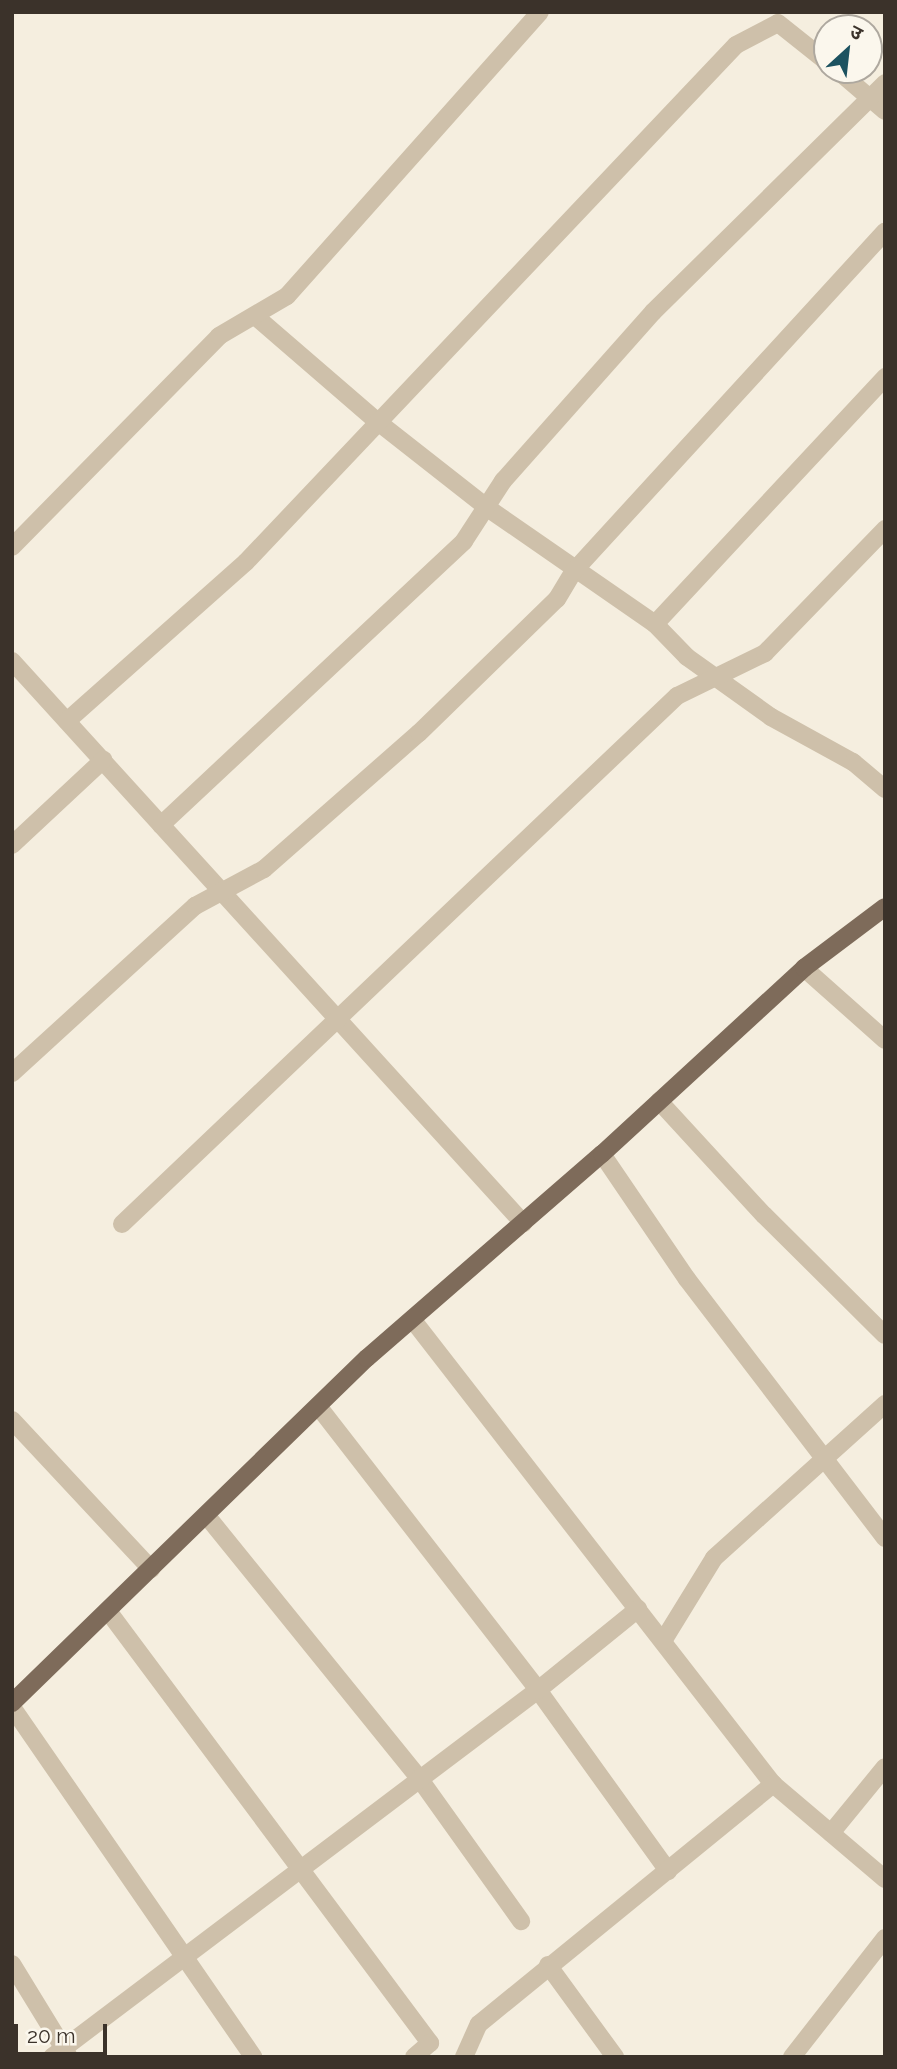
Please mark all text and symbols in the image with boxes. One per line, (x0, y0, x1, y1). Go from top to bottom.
north arrow (813, 14, 883, 84)
text: उ (847, 20, 867, 44)
scale bar (18, 2010, 110, 2054)
text: 20 m (27, 2023, 75, 2048)

